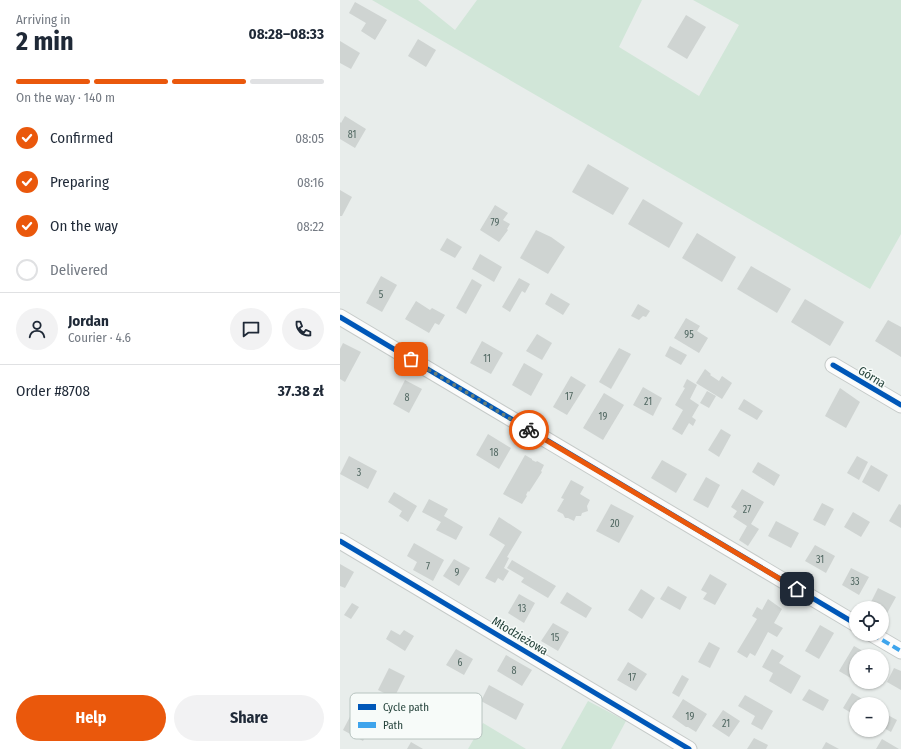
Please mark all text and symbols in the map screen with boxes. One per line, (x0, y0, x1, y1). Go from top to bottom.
text: Arriving in (16, 12, 70, 27)
text: 08:28–08:33 (248, 25, 324, 43)
text: 2 min (16, 26, 74, 57)
text: On the way · 140 m (16, 90, 115, 105)
icon: check (16, 127, 38, 149)
text: Confirmed (50, 129, 113, 147)
house number: 81 (348, 129, 356, 141)
text: 08:05 (295, 131, 324, 146)
icon: check (16, 171, 38, 193)
text: Preparing (50, 173, 109, 191)
text: 08:16 (297, 175, 324, 190)
icon: check (16, 215, 38, 237)
text: On the way (50, 217, 118, 235)
house number: 79 (491, 217, 500, 229)
text: 08:22 (297, 219, 324, 234)
text: Delivered (50, 261, 108, 279)
house number: 5 (379, 289, 384, 301)
button: person (16, 308, 58, 350)
button: chat (230, 308, 272, 350)
button: phone (282, 308, 324, 350)
text: Jordan (68, 312, 109, 330)
house number: 95 (684, 329, 694, 341)
text: Courier · 4.6 (68, 330, 131, 345)
pin (394, 342, 428, 376)
icon: bag (400, 348, 422, 370)
house number: 11 (483, 353, 491, 365)
street label: Górna (856, 363, 888, 391)
text: Order #8708 (16, 382, 90, 400)
text: 37.38 zł (278, 382, 324, 400)
house number: 17 (565, 391, 573, 403)
house number: 8 (405, 392, 410, 404)
house number: 21 (644, 396, 652, 408)
courier (509, 410, 549, 450)
house number: 19 (599, 411, 608, 423)
icon: bike (518, 419, 540, 441)
house number: 18 (490, 447, 498, 459)
house number: 3 (357, 467, 362, 479)
house number: 27 (743, 504, 751, 516)
house number: 20 (610, 518, 620, 530)
house number: 31 (816, 554, 824, 566)
house number: 7 (426, 561, 430, 573)
house number: 9 (455, 567, 460, 579)
pin (780, 572, 814, 606)
house number: 33 (850, 576, 860, 588)
icon: home (786, 578, 808, 600)
map controls (849, 601, 889, 737)
button: locate (849, 601, 889, 641)
house number: 13 (518, 603, 527, 615)
street label: Młodzieżowa (489, 614, 551, 658)
house number: 15 (551, 632, 560, 644)
button: + (849, 649, 889, 689)
house number: 6 (458, 657, 463, 669)
house number: 8 (512, 665, 517, 677)
house number: 17 (628, 672, 636, 684)
legend (350, 693, 482, 739)
button: Help (16, 695, 166, 741)
button: Share (174, 695, 324, 741)
button: − (849, 697, 889, 737)
text: Cycle path (383, 701, 429, 714)
house number: 19 (686, 711, 695, 723)
house number: 21 (722, 718, 730, 730)
text: Path (383, 719, 403, 732)

